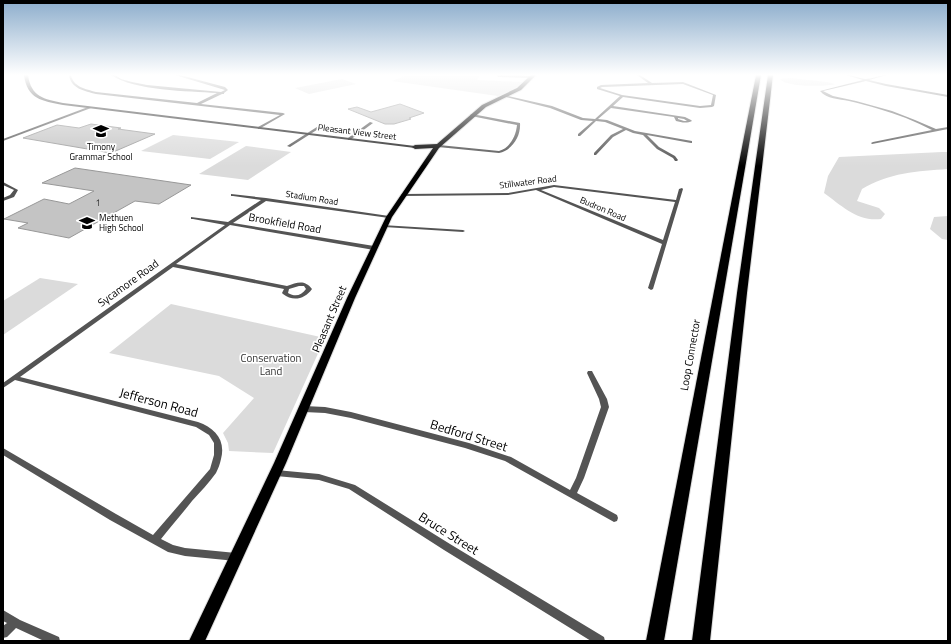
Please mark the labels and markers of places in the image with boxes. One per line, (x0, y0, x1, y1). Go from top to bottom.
school or university icon: Timony Grammar School (92, 122, 110, 140)
place label: Timony Grammar School (69, 140, 133, 163)
place label: Methuen High School (99, 211, 144, 234)
school or university icon: Methuen High School (78, 214, 96, 232)

